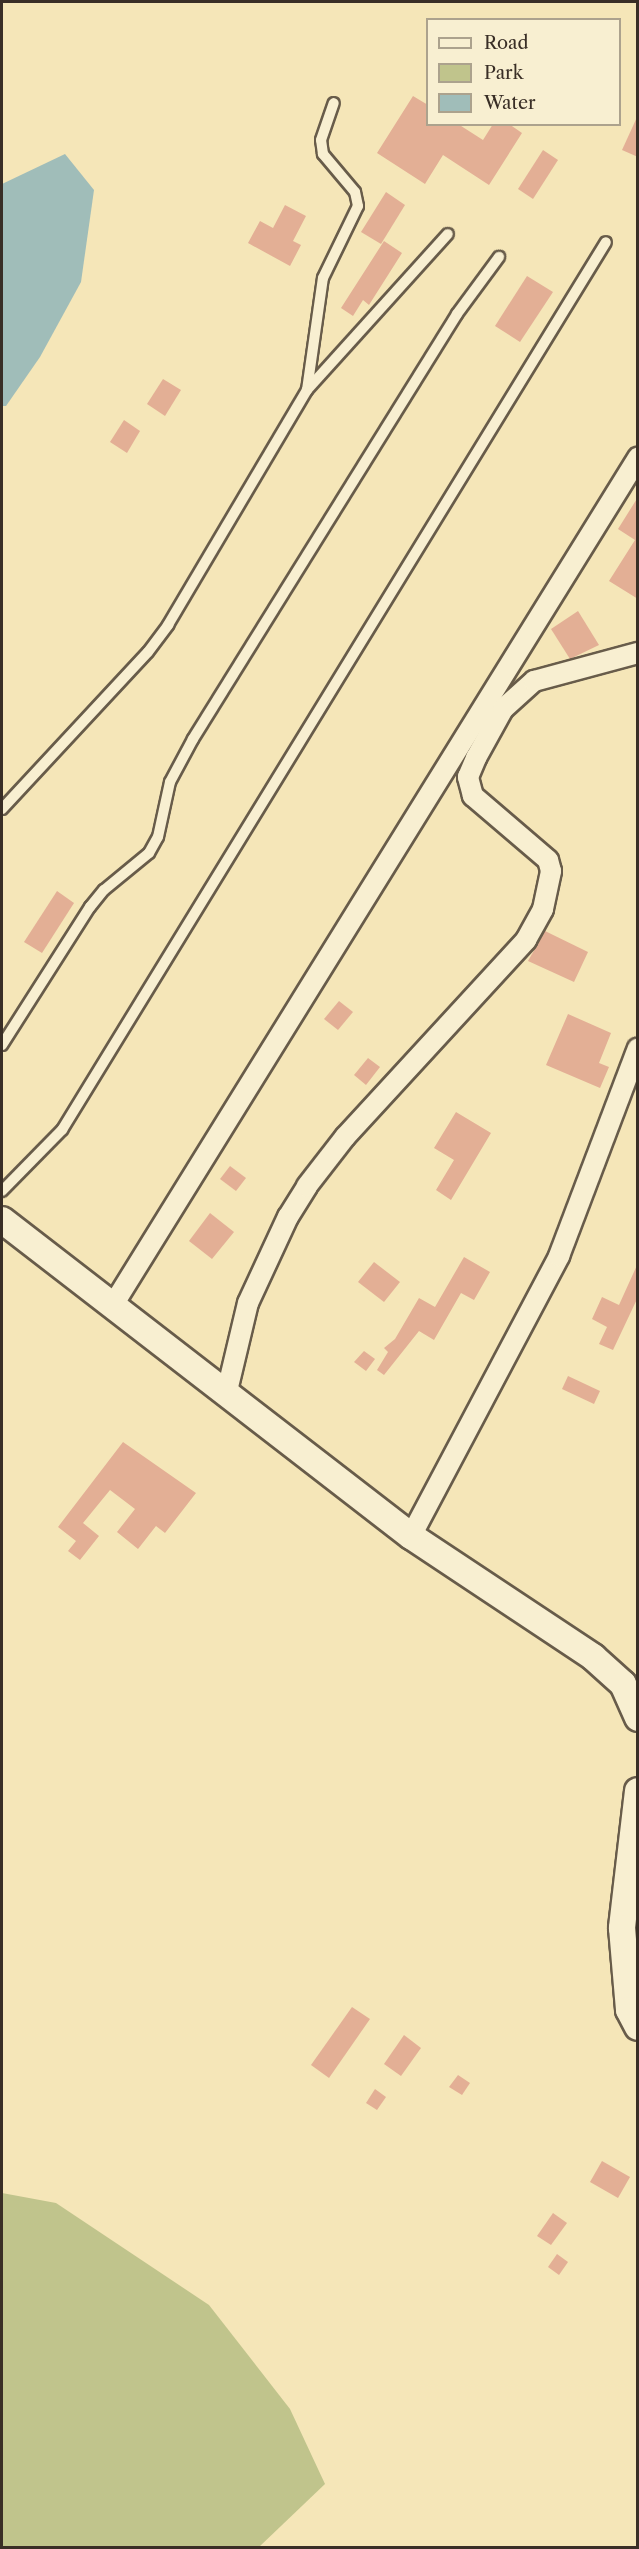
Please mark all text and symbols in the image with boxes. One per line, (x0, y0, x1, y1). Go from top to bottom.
legend (426, 18, 621, 126)
text: Road (484, 32, 529, 54)
text: Park (484, 62, 523, 84)
text: Water (484, 92, 536, 114)

